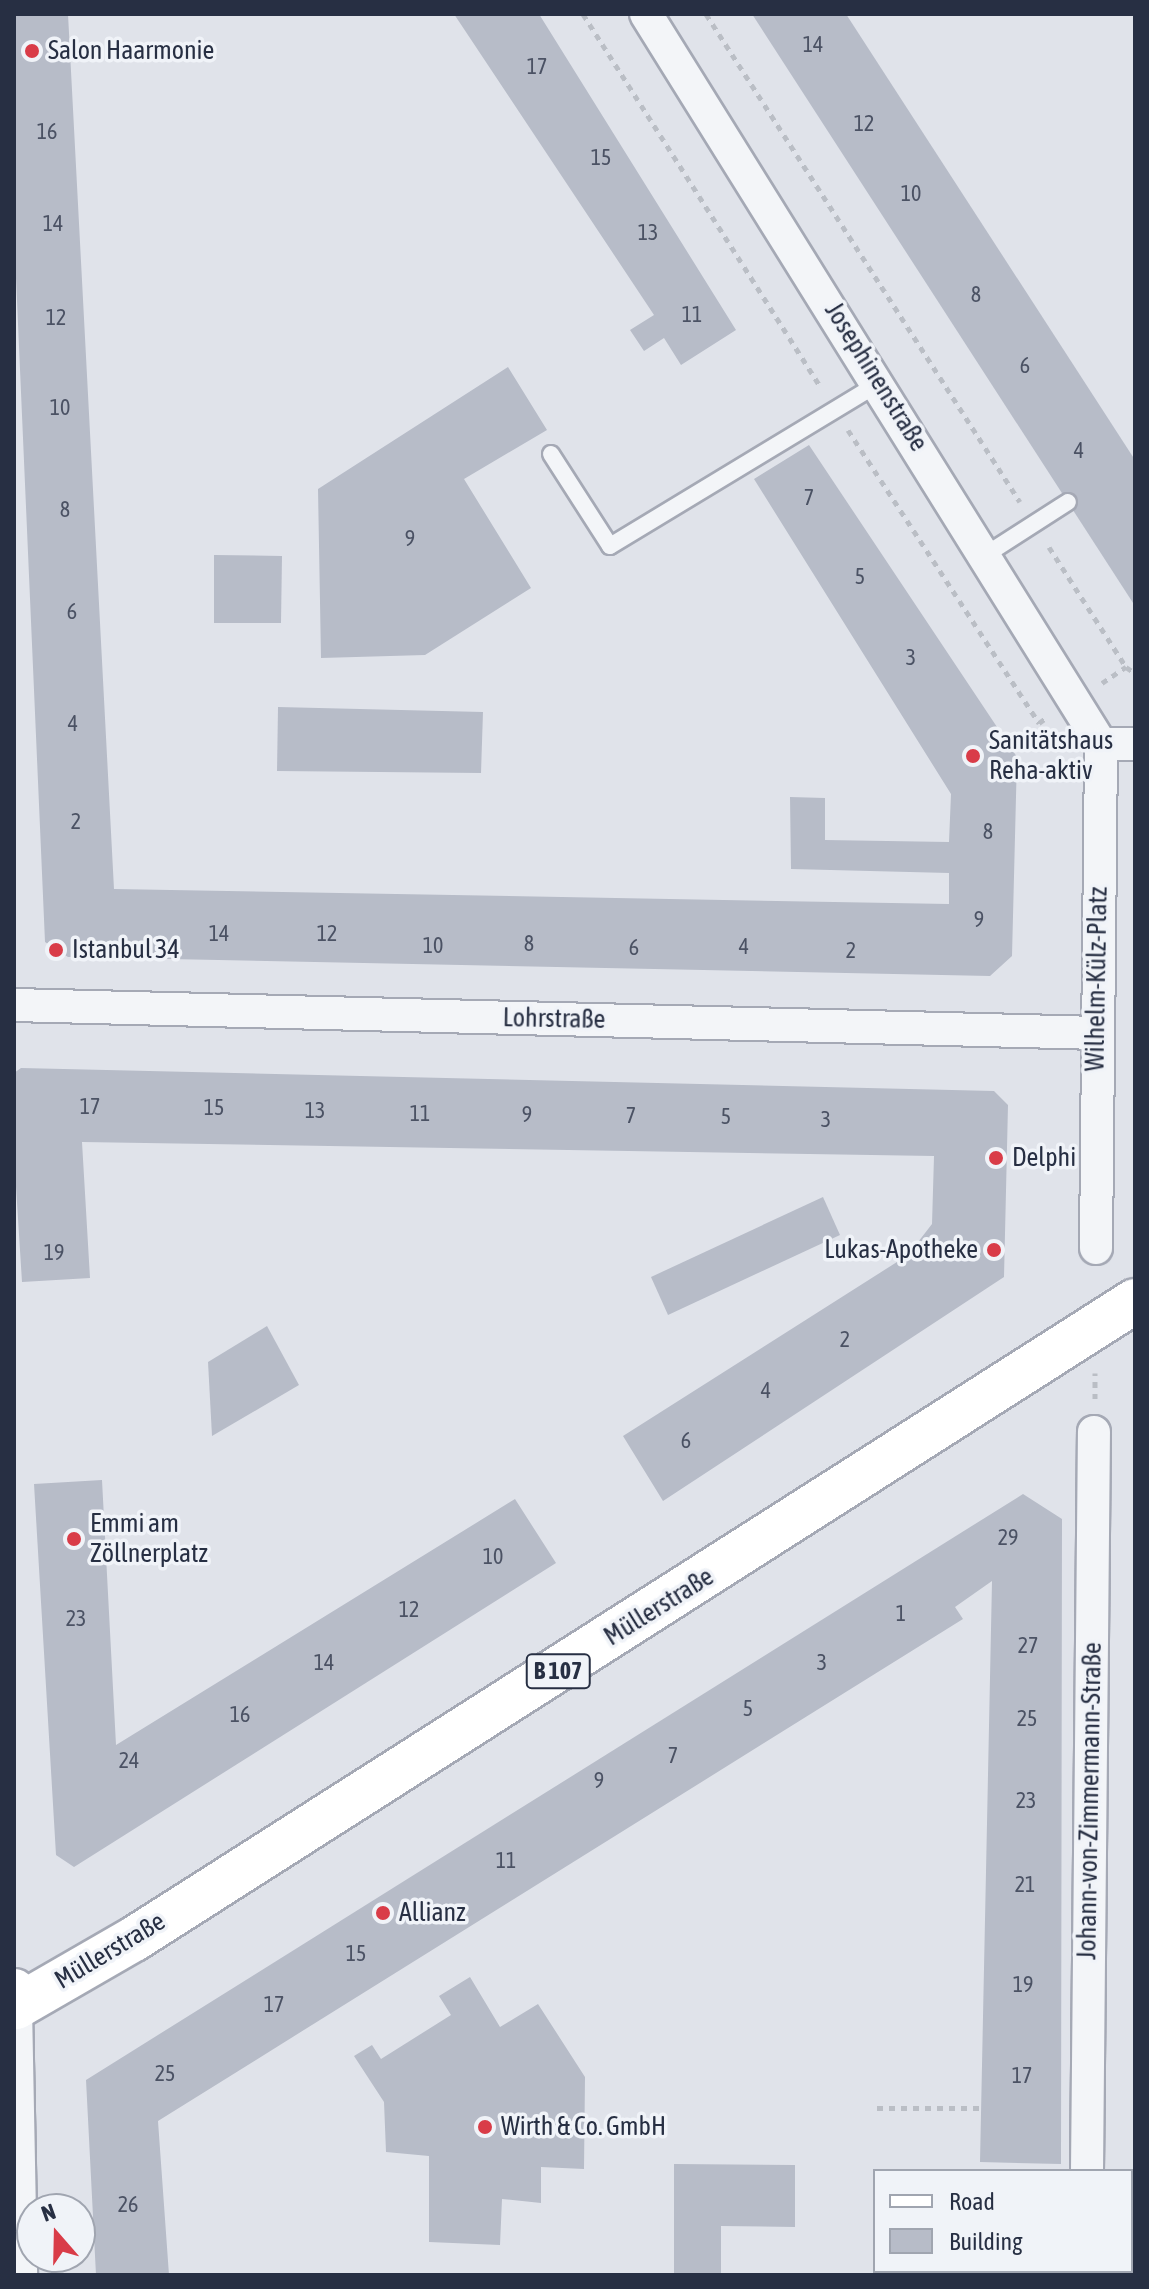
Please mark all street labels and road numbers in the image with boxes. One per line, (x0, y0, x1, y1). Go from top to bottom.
street label: Josephinenstraße (818, 297, 934, 457)
street label: Wilhelm-Külz-Platz (1080, 886, 1114, 1072)
street label: Lohrstraße (502, 1003, 606, 1035)
street label: Müllerstraße (599, 1561, 719, 1653)
street label: Johann-von-Zimmermann-Straße (1072, 1642, 1108, 1960)
road number: B 107 (524, 1651, 592, 1691)
street label: Müllerstraße (49, 1906, 171, 1996)

